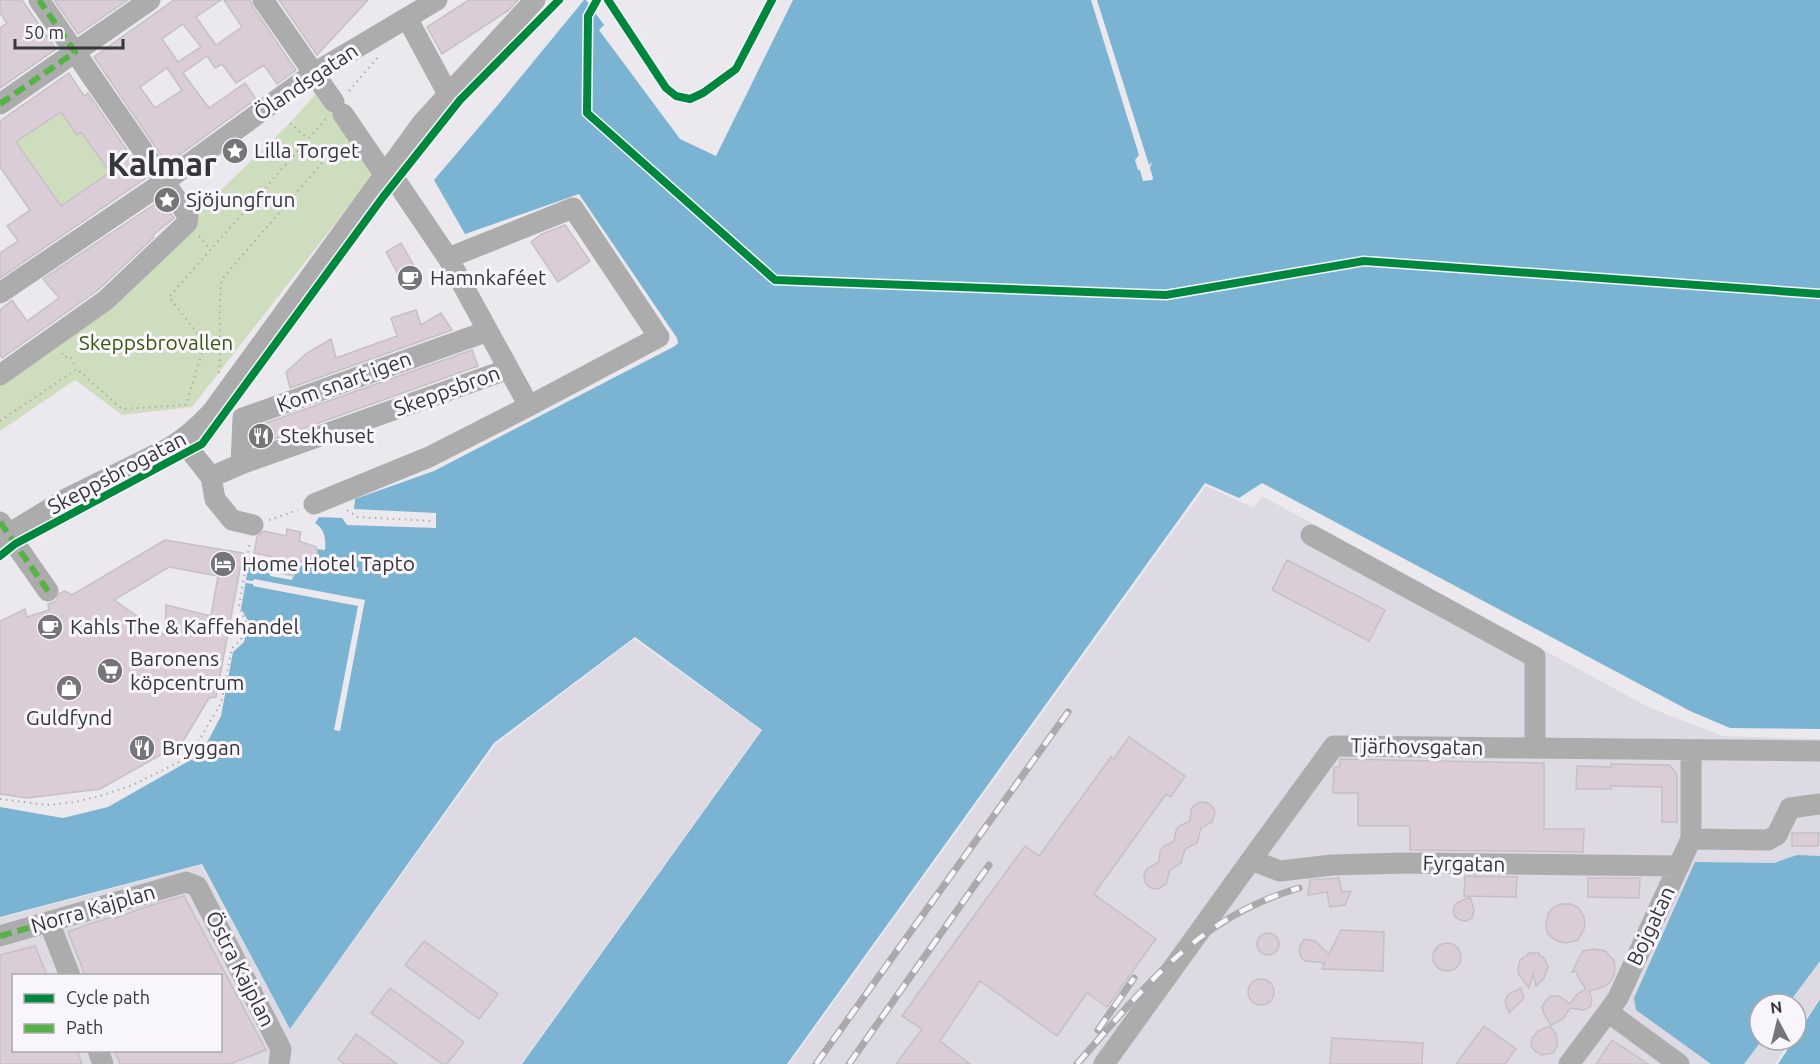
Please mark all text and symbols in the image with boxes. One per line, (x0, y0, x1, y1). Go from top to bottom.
scale bar (15, 12, 123, 50)
text: 50 m (24, 22, 64, 42)
street label: Ölandsgatan (249, 38, 362, 125)
place icon: Lilla Torget (220, 136, 250, 166)
place label: Lilla Torget (254, 138, 359, 162)
district label: Kalmar (107, 145, 217, 182)
place icon: Sjöjungfrun (152, 185, 182, 215)
place label: Sjöjungfrun (186, 187, 296, 211)
cafe icon: Hamnkaféet (395, 263, 425, 293)
place label: Hamnkaféet (430, 265, 546, 289)
park label: Skeppsbrovallen (79, 330, 233, 354)
street label: Kom snart igen (273, 346, 414, 417)
street label: Skeppsbron (390, 360, 503, 420)
restaurant icon: Stekhuset (246, 421, 276, 451)
place label: Stekhuset (280, 423, 374, 447)
street label: Skeppsbrogatan (43, 426, 190, 519)
hotel icon: Home Hotel Tapto (208, 549, 238, 579)
place label: Home Hotel Tapto (242, 551, 415, 575)
cafe icon: Kahls The & Kaffehandel (35, 612, 65, 642)
place label: Kahls The & Kaffehandel (70, 614, 299, 638)
place label: Baronens köpcentrum (130, 646, 244, 694)
supermarket icon: Baronens köpcentrum (95, 656, 125, 686)
shop icon: Guldfynd (54, 673, 84, 703)
place label: Guldfynd (26, 705, 112, 729)
restaurant icon: Bryggan (127, 733, 157, 763)
street label: Tjärhovsgatan (1350, 733, 1484, 759)
place label: Bryggan (162, 735, 241, 759)
street label: Fyrgatan (1422, 850, 1506, 876)
street label: Norra Kajplan (28, 879, 158, 937)
street label: Bojgatan (1621, 882, 1679, 969)
street label: Östra Kajplan (201, 907, 280, 1030)
legend (12, 974, 222, 1052)
text: Cycle path (66, 987, 150, 1007)
north arrow (1748, 992, 1808, 1052)
text: N (1769, 997, 1783, 1017)
text: Path (66, 1017, 103, 1037)

